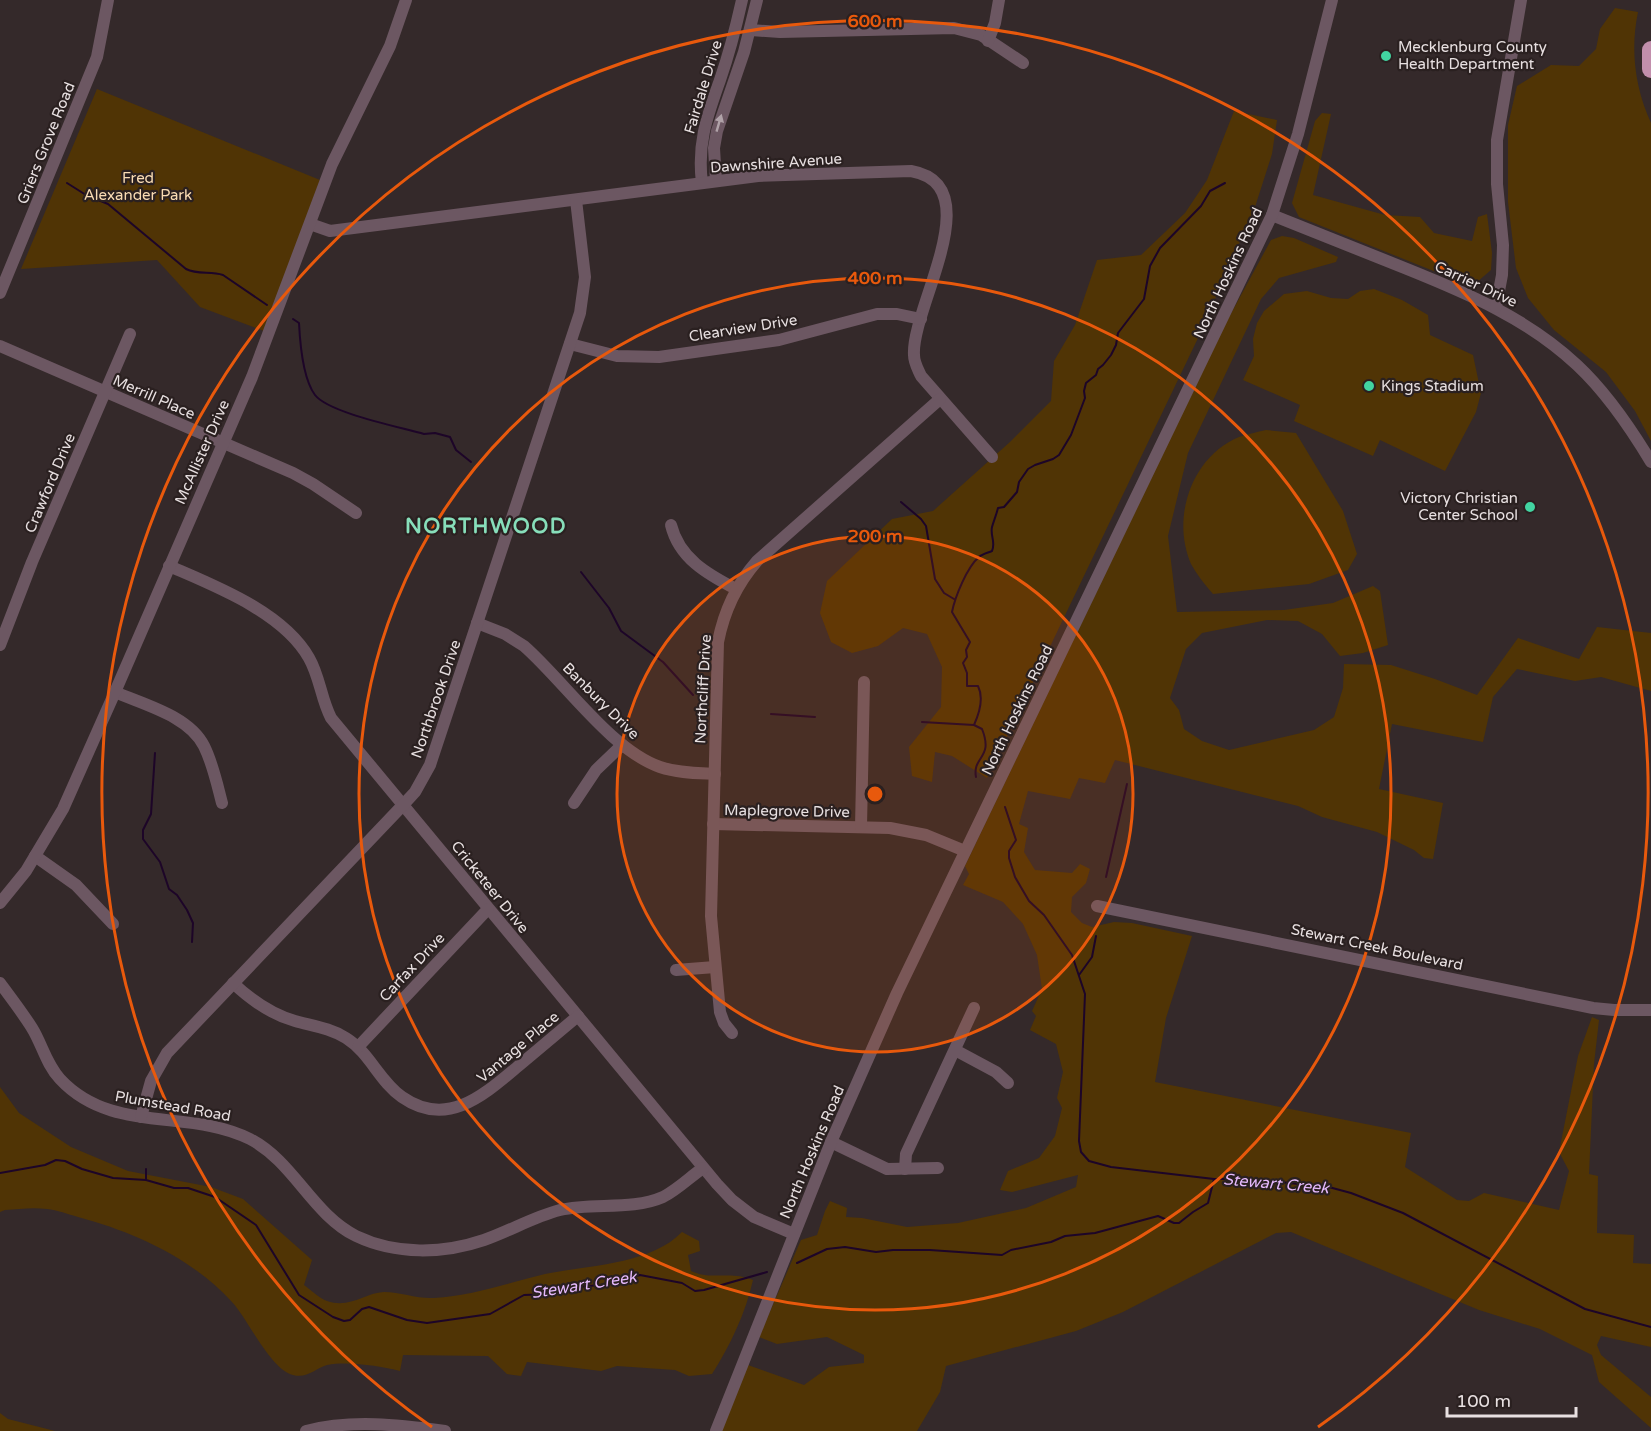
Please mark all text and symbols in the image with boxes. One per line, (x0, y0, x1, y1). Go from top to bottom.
text: 600 m (847, 10, 903, 32)
street label: Fairdale Drive (680, 38, 726, 136)
place label: Mecklenburg County Health Department (1398, 38, 1547, 73)
marker: Mecklenburg County Health Department (1379, 49, 1393, 63)
street label: Griers Grove Road (13, 79, 79, 207)
one-way arrow (715, 114, 725, 132)
street label: Dawnshire Avenue (709, 149, 843, 177)
park label: Fred Alexander Park (84, 169, 192, 204)
street label: North Hoskins Road (1190, 205, 1266, 341)
street label: Carrier Drive (1432, 257, 1520, 311)
text: 400 m (847, 267, 903, 289)
street label: Clearview Drive (687, 311, 799, 345)
street label: Merrill Place (110, 371, 198, 423)
place label: Kings Stadium (1381, 377, 1484, 395)
marker: Kings Stadium (1362, 379, 1376, 393)
street label: McAllister Drive (171, 397, 233, 507)
street label: Crawford Drive (21, 430, 79, 536)
place label: Victory Christian Center School (1400, 489, 1518, 524)
marker: Victory Christian Center School (1523, 500, 1537, 514)
district label: NORTHWOOD (405, 514, 567, 539)
text: 200 m (847, 525, 903, 547)
street label: Northcliff Drive (691, 634, 715, 744)
street label: Northbrook Drive (407, 638, 465, 760)
street label: North Hoskins Road (978, 642, 1056, 778)
street label: Banbury Drive (559, 659, 643, 743)
centre of rings (865, 784, 885, 804)
street label: Maplegrove Drive (724, 801, 850, 821)
street label: Cricketeer Drive (447, 837, 533, 937)
street label: Stewart Creek Boulevard (1289, 920, 1465, 974)
street label: Carfax Drive (376, 929, 448, 1005)
street label: Vantage Place (473, 1007, 563, 1087)
street label: North Hoskins Road (776, 1083, 848, 1221)
street label: Plumstead Road (114, 1087, 232, 1125)
water label: Stewart Creek (1222, 1169, 1331, 1199)
water label: Stewart Creek (530, 1267, 639, 1303)
scale bar (1447, 1380, 1576, 1418)
text: 100 m (1456, 1390, 1511, 1412)

